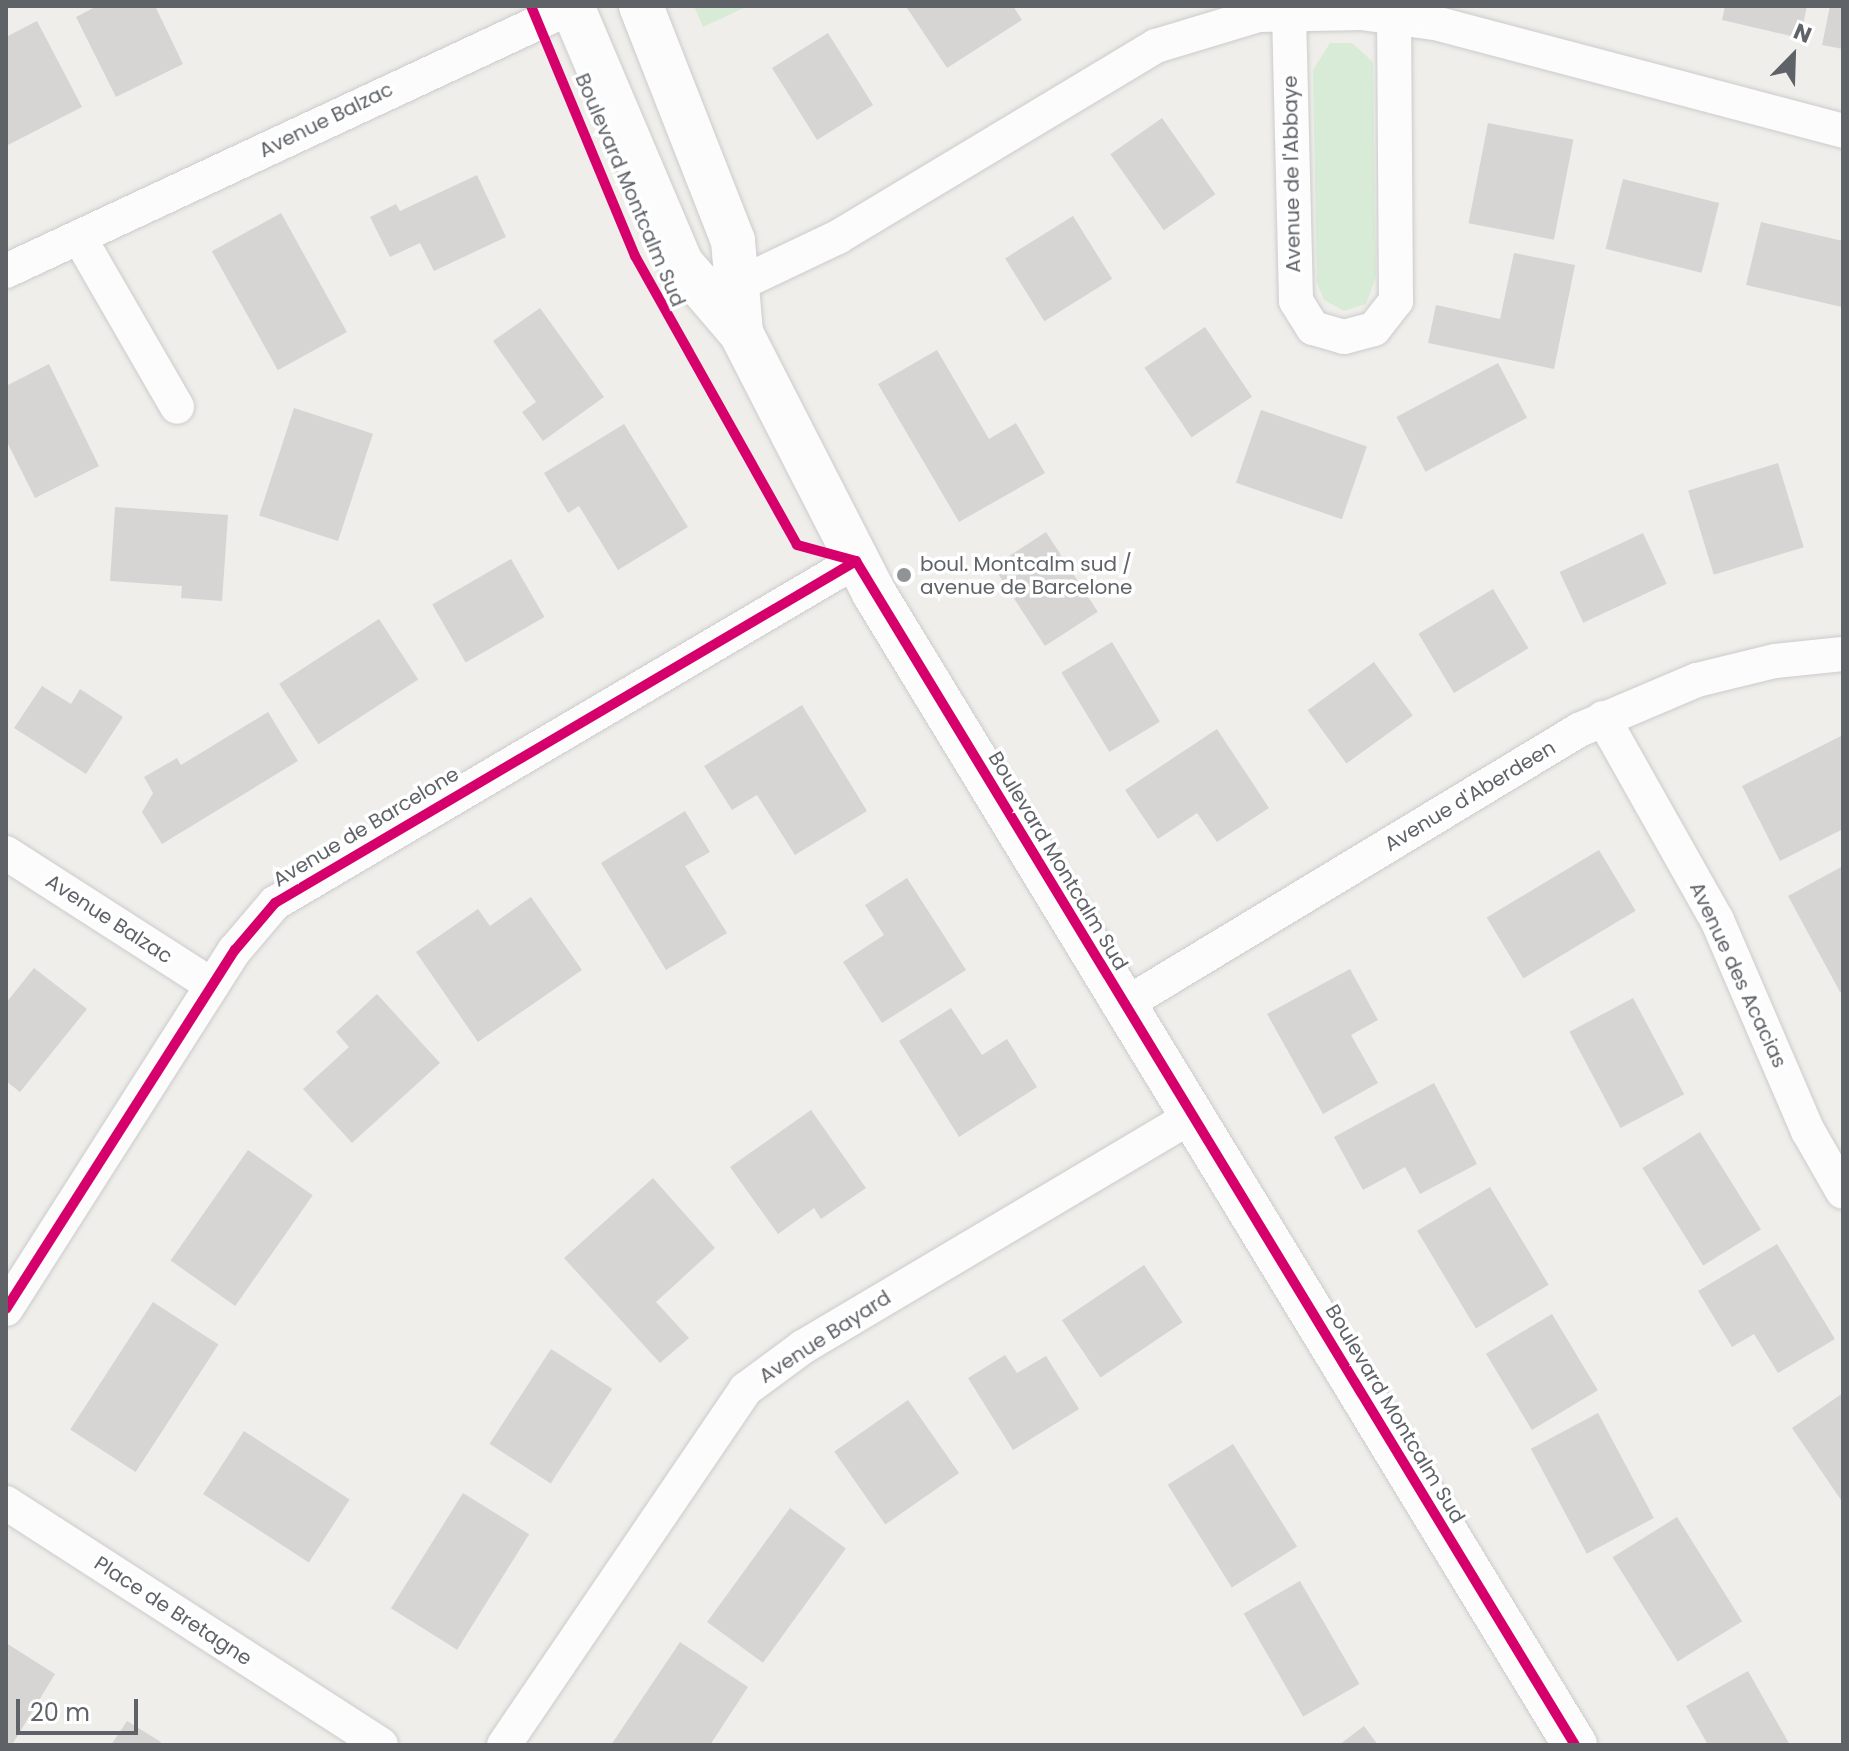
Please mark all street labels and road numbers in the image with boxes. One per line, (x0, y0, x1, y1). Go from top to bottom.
street label: Boulevard Montcalm Sud (570, 70, 690, 310)
street label: Avenue de l'Abbaye (1278, 75, 1306, 273)
street label: Avenue Balzac (255, 77, 397, 163)
street label: Avenue d'Aberdeen (1380, 735, 1560, 857)
street label: Boulevard Montcalm Sud (983, 747, 1133, 975)
street label: Avenue de Barcelone (269, 762, 463, 892)
street label: Avenue Balzac (41, 869, 177, 969)
street label: Avenue des Acacias (1684, 878, 1792, 1072)
street label: Avenue Bayard (755, 1286, 895, 1388)
street label: Boulevard Montcalm Sud (1320, 1300, 1470, 1528)
street label: Place de Bretagne (90, 1551, 256, 1671)

